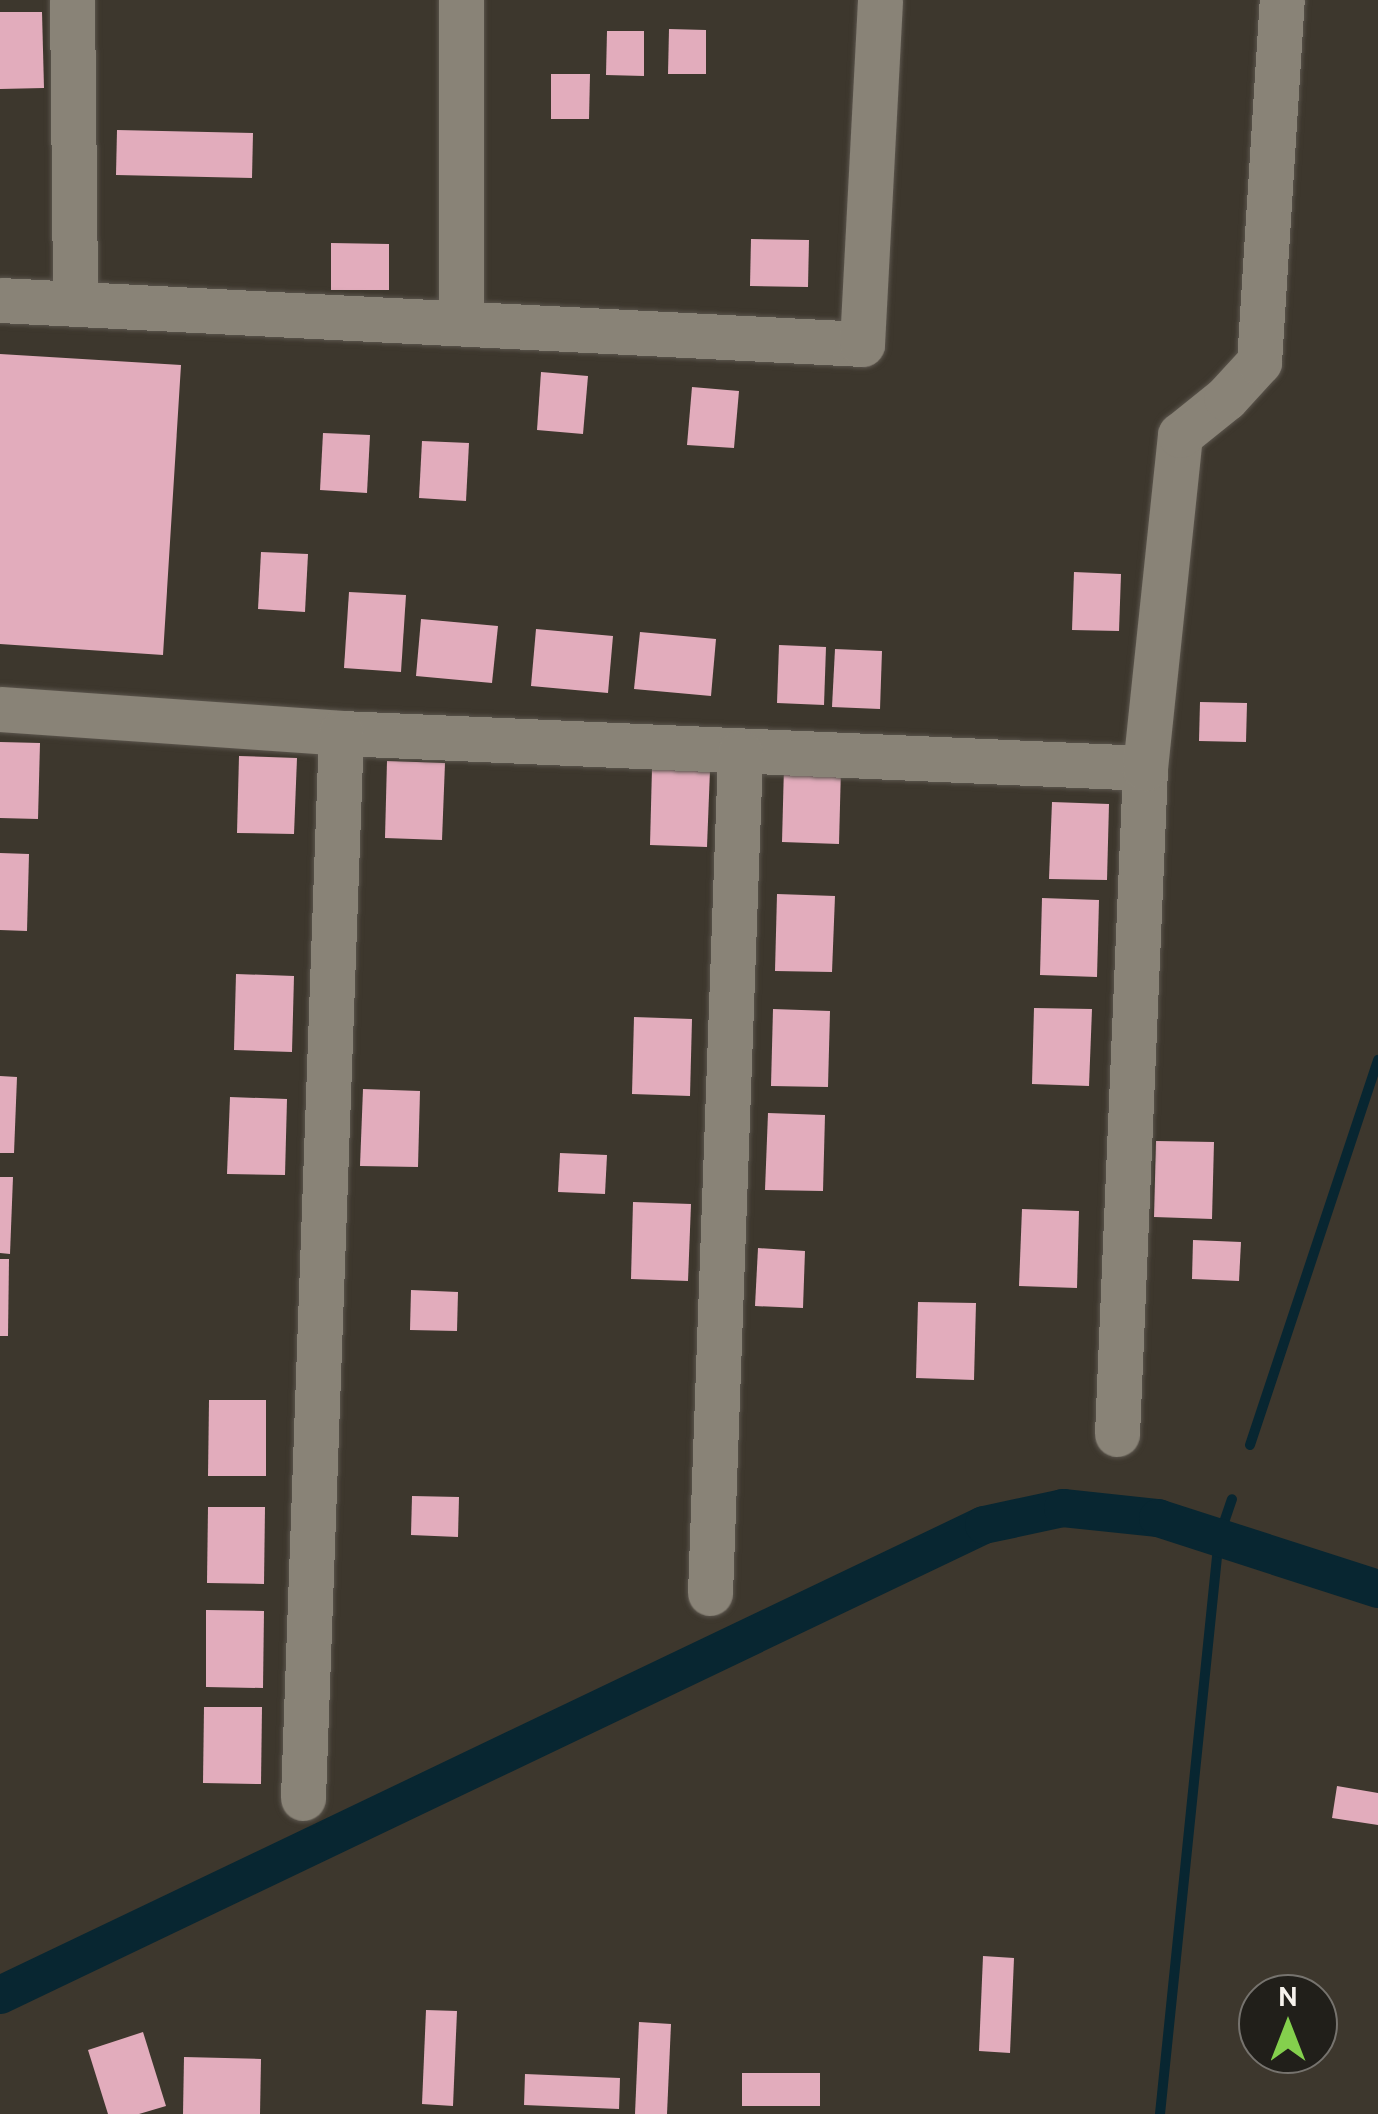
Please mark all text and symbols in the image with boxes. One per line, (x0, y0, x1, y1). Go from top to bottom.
north arrow (1238, 1974, 1338, 2074)
text: N (1278, 1979, 1298, 2013)

